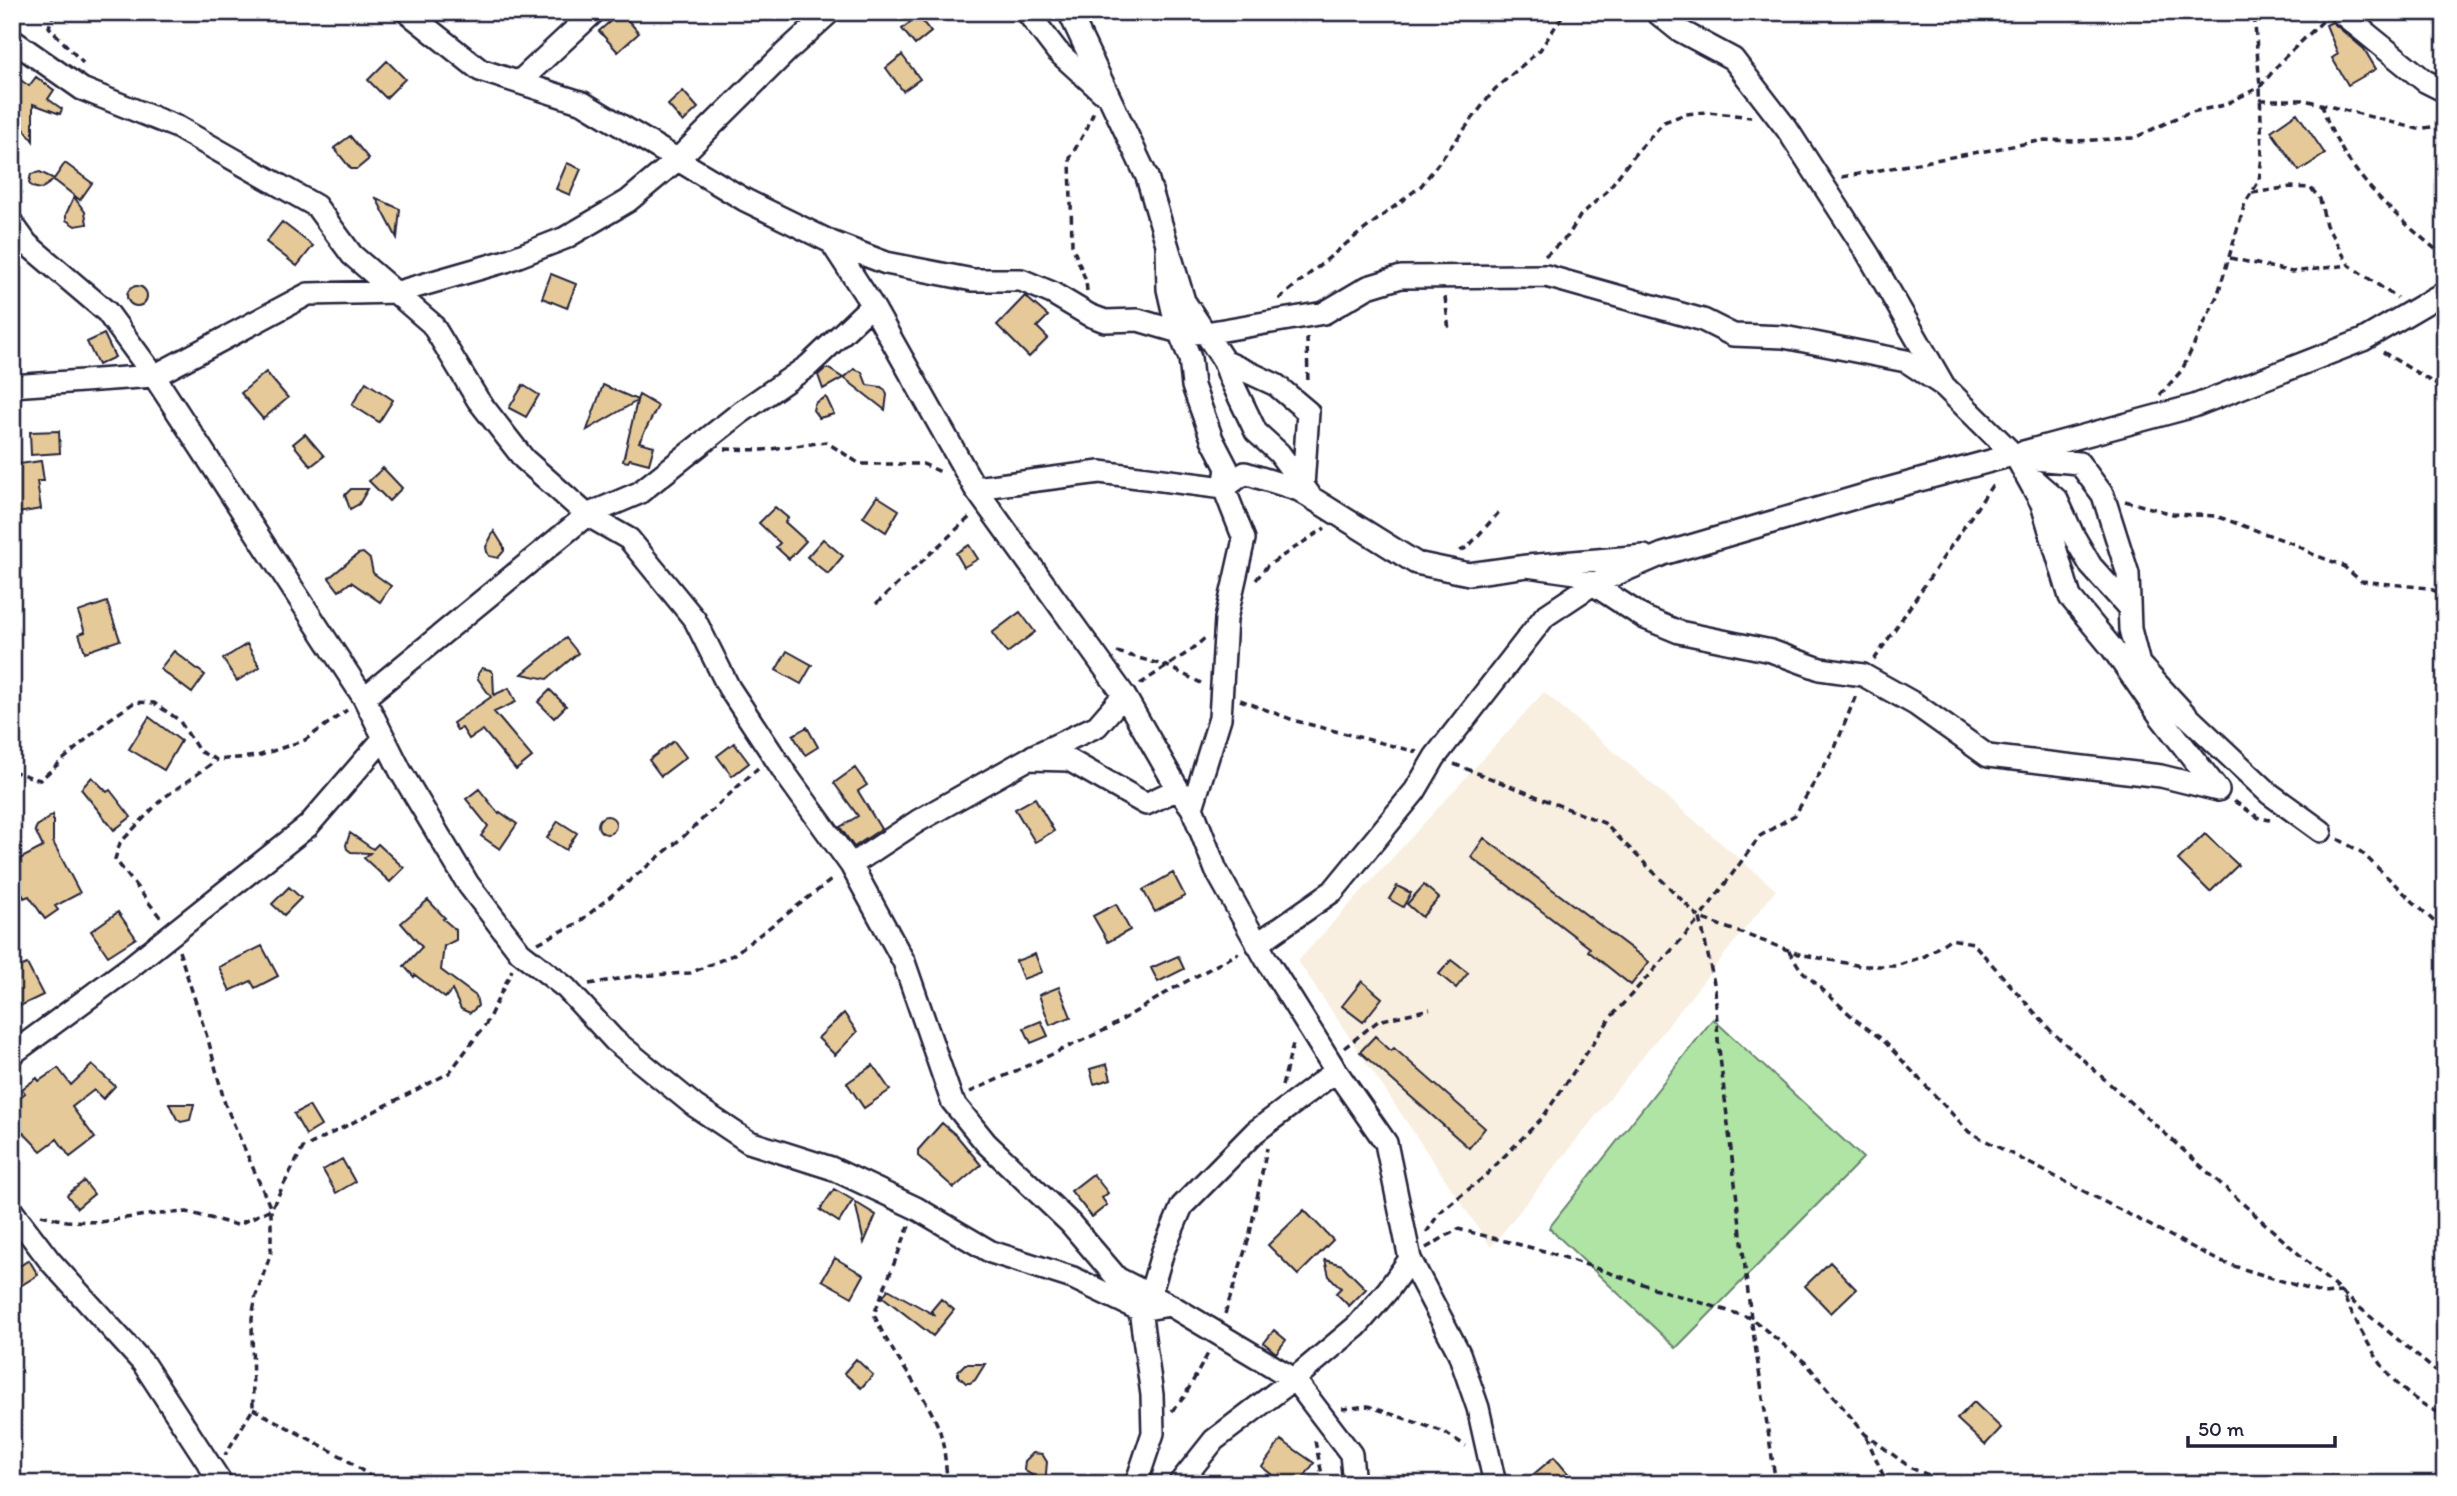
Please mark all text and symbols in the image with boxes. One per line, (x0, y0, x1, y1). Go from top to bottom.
scale bar (2188, 1405, 2334, 1449)
text: 50 m (2198, 1416, 2245, 1441)

